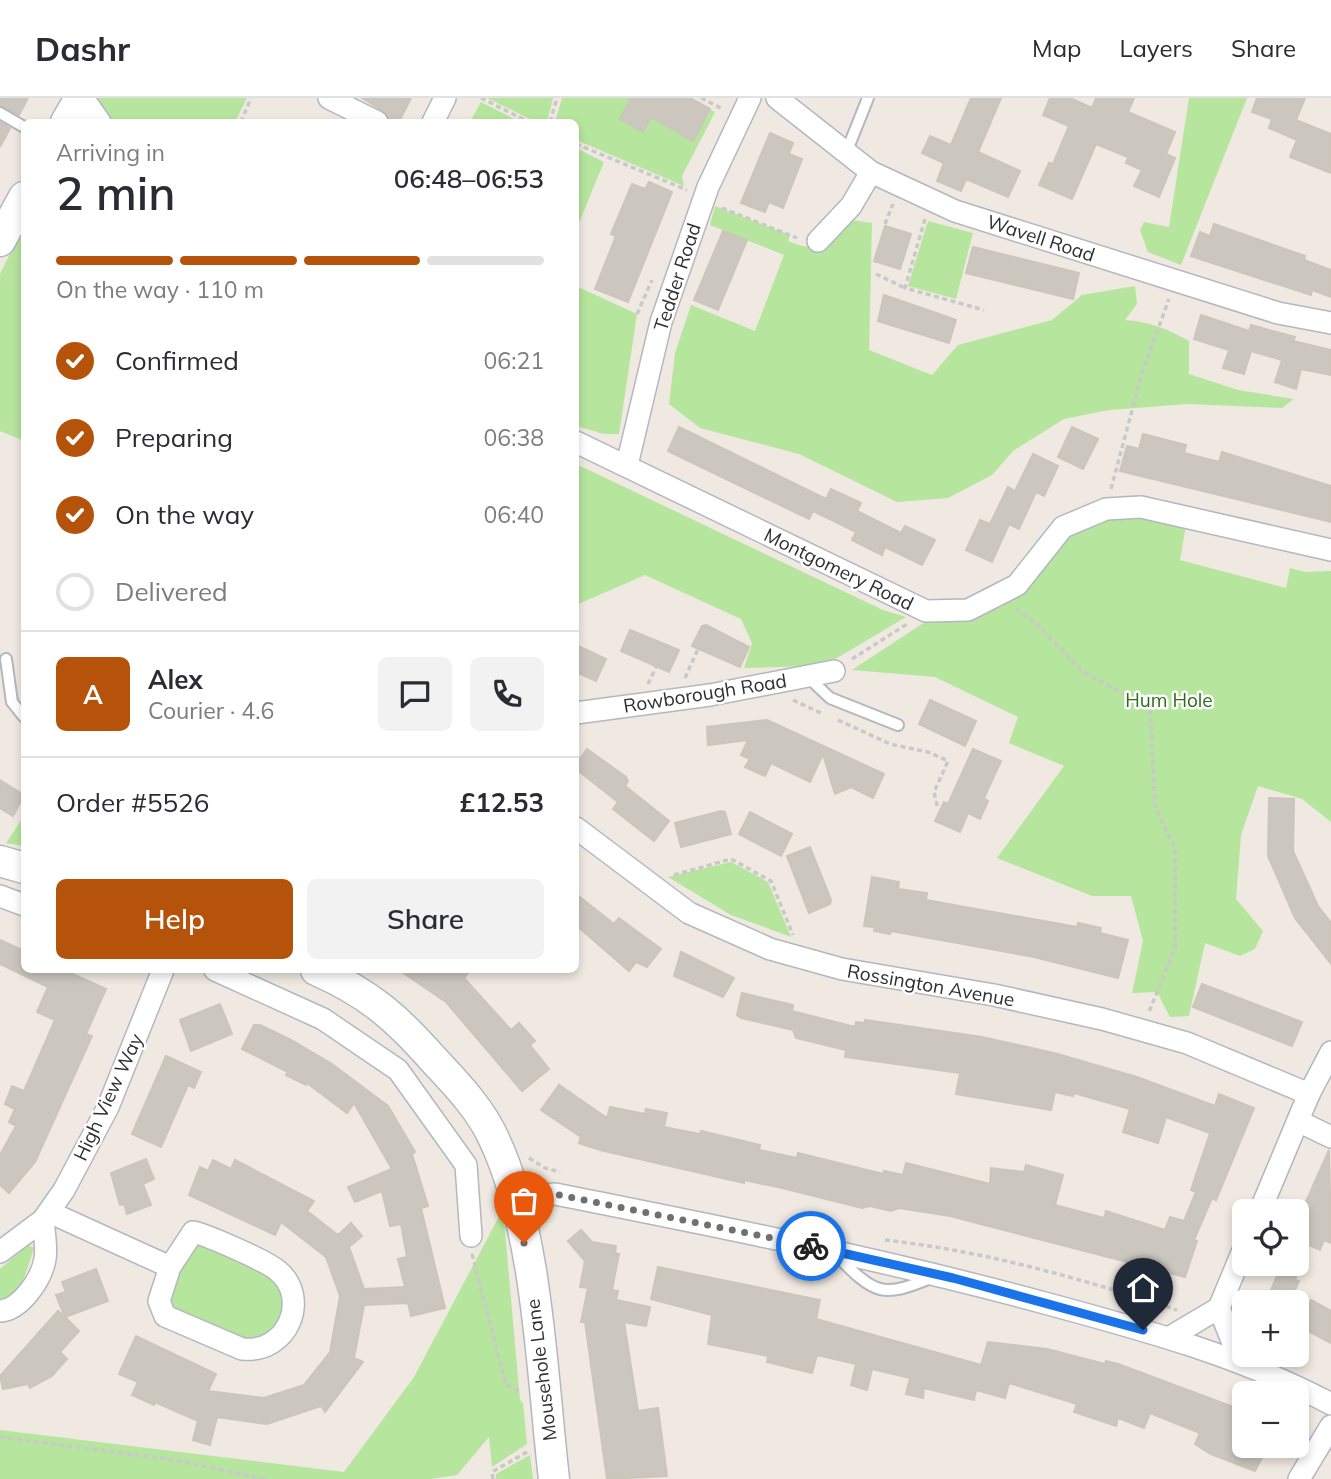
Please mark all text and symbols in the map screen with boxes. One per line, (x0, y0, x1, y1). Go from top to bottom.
text: Dashr (35, 28, 130, 69)
text: Map (1032, 33, 1081, 63)
text: Layers (1119, 33, 1193, 63)
text: Share (1231, 33, 1296, 63)
text: Arriving in (56, 138, 165, 167)
text: 06:48–06:53 (394, 162, 544, 195)
text: 2 min (56, 164, 175, 222)
street label: Wavell Road (984, 209, 1098, 267)
street label: Tedder Road (648, 220, 706, 334)
text: On the way · 110 m (56, 275, 264, 304)
icon: check (56, 342, 94, 380)
text: Confirmed (115, 344, 239, 377)
text: 06:21 (484, 346, 544, 375)
icon: check (56, 419, 94, 457)
text: Preparing (115, 421, 233, 454)
text: 06:38 (484, 423, 544, 452)
icon: check (56, 496, 94, 534)
text: On the way (115, 498, 254, 531)
text: 06:40 (484, 500, 544, 529)
street label: Montgomery Road (760, 522, 918, 616)
text: Delivered (115, 575, 228, 608)
button: chat (378, 657, 452, 731)
button: phone (470, 657, 544, 731)
text: Alex (148, 663, 203, 696)
street label: Rowborough Road (622, 668, 788, 718)
text: A (83, 678, 103, 711)
park label: Hum Hole (1125, 688, 1213, 712)
text: Courier · 4.6 (148, 696, 274, 725)
text: Order #5526 (56, 786, 209, 819)
text: £12.53 (460, 786, 544, 819)
button: Help (56, 879, 293, 959)
button: Share (307, 879, 544, 959)
street label: Rossington Avenue (845, 958, 1017, 1012)
street label: High View Way (68, 1030, 148, 1164)
pin (494, 1171, 554, 1243)
icon: bag (505, 1182, 543, 1220)
map controls (1232, 1199, 1309, 1458)
button: locate (1232, 1199, 1309, 1276)
courier (776, 1211, 846, 1281)
icon: bike (792, 1227, 830, 1265)
pin (1113, 1258, 1173, 1330)
icon: home (1124, 1269, 1162, 1307)
button: + (1232, 1290, 1309, 1367)
street label: Mousehole Lane (520, 1298, 562, 1442)
button: − (1232, 1381, 1309, 1458)

